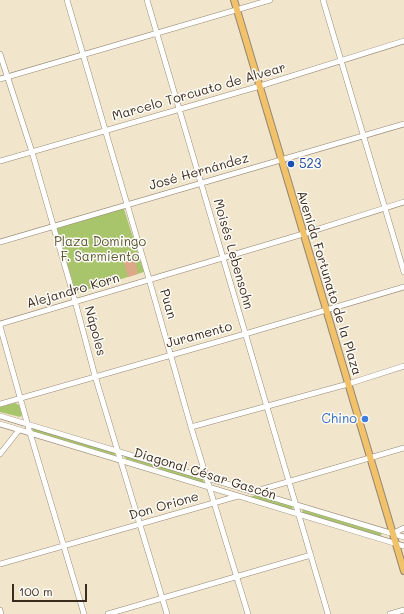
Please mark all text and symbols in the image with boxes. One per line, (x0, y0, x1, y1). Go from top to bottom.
street label: Marcelo Torcuato de Alvear (110, 60, 288, 124)
street label: José Hernández (147, 150, 251, 194)
place label: 523 (299, 156, 321, 172)
marker: 523 (286, 159, 296, 169)
street label: Avenida Fortunato de la Plaza (293, 189, 365, 377)
street label: Moisés Lebensohn (210, 197, 256, 311)
park label: Plaza Domingo F. Sarmiento (54, 234, 146, 265)
street label: Alejandro Korn (25, 270, 121, 312)
street label: Puan (156, 287, 180, 321)
street label: Nápoles (81, 304, 109, 358)
street label: Juramento (164, 319, 234, 351)
place label: Chino (321, 411, 357, 427)
marker: Chino (360, 414, 370, 424)
street label: Diagonal César Gascón (132, 445, 278, 503)
street label: Don Orione (127, 489, 201, 523)
scale bar (14, 576, 89, 602)
text: 100 m (19, 583, 53, 599)

